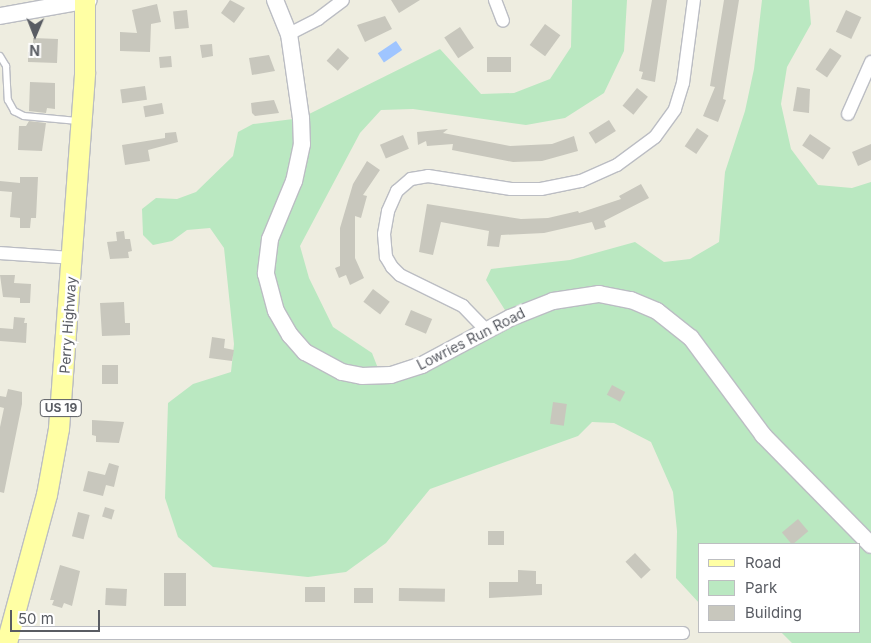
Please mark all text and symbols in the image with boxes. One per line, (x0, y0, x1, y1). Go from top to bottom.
north arrow (10, 10, 60, 60)
text: N (29, 42, 40, 59)
street label: Perry Highway (56, 276, 80, 374)
street label: Lowries Run Road (414, 304, 528, 374)
road number: US 19 (40, 398, 82, 418)
legend (698, 543, 861, 633)
text: Road (745, 553, 781, 572)
text: Park (745, 578, 777, 597)
scale bar (12, 600, 102, 632)
text: Building (745, 603, 802, 622)
text: 50 m (18, 609, 54, 628)

